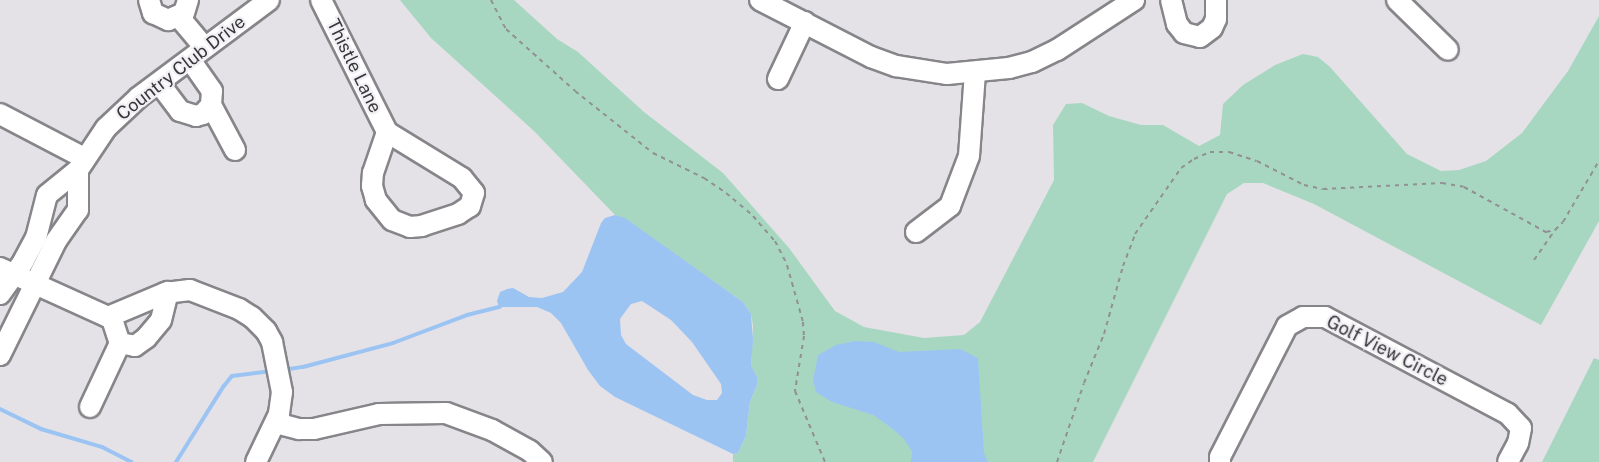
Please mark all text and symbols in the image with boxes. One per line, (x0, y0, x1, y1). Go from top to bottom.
street label: Country Club Drive (112, 11, 250, 125)
street label: Thistle Lane (322, 16, 386, 116)
street label: Golf View Circle (1323, 311, 1451, 391)

